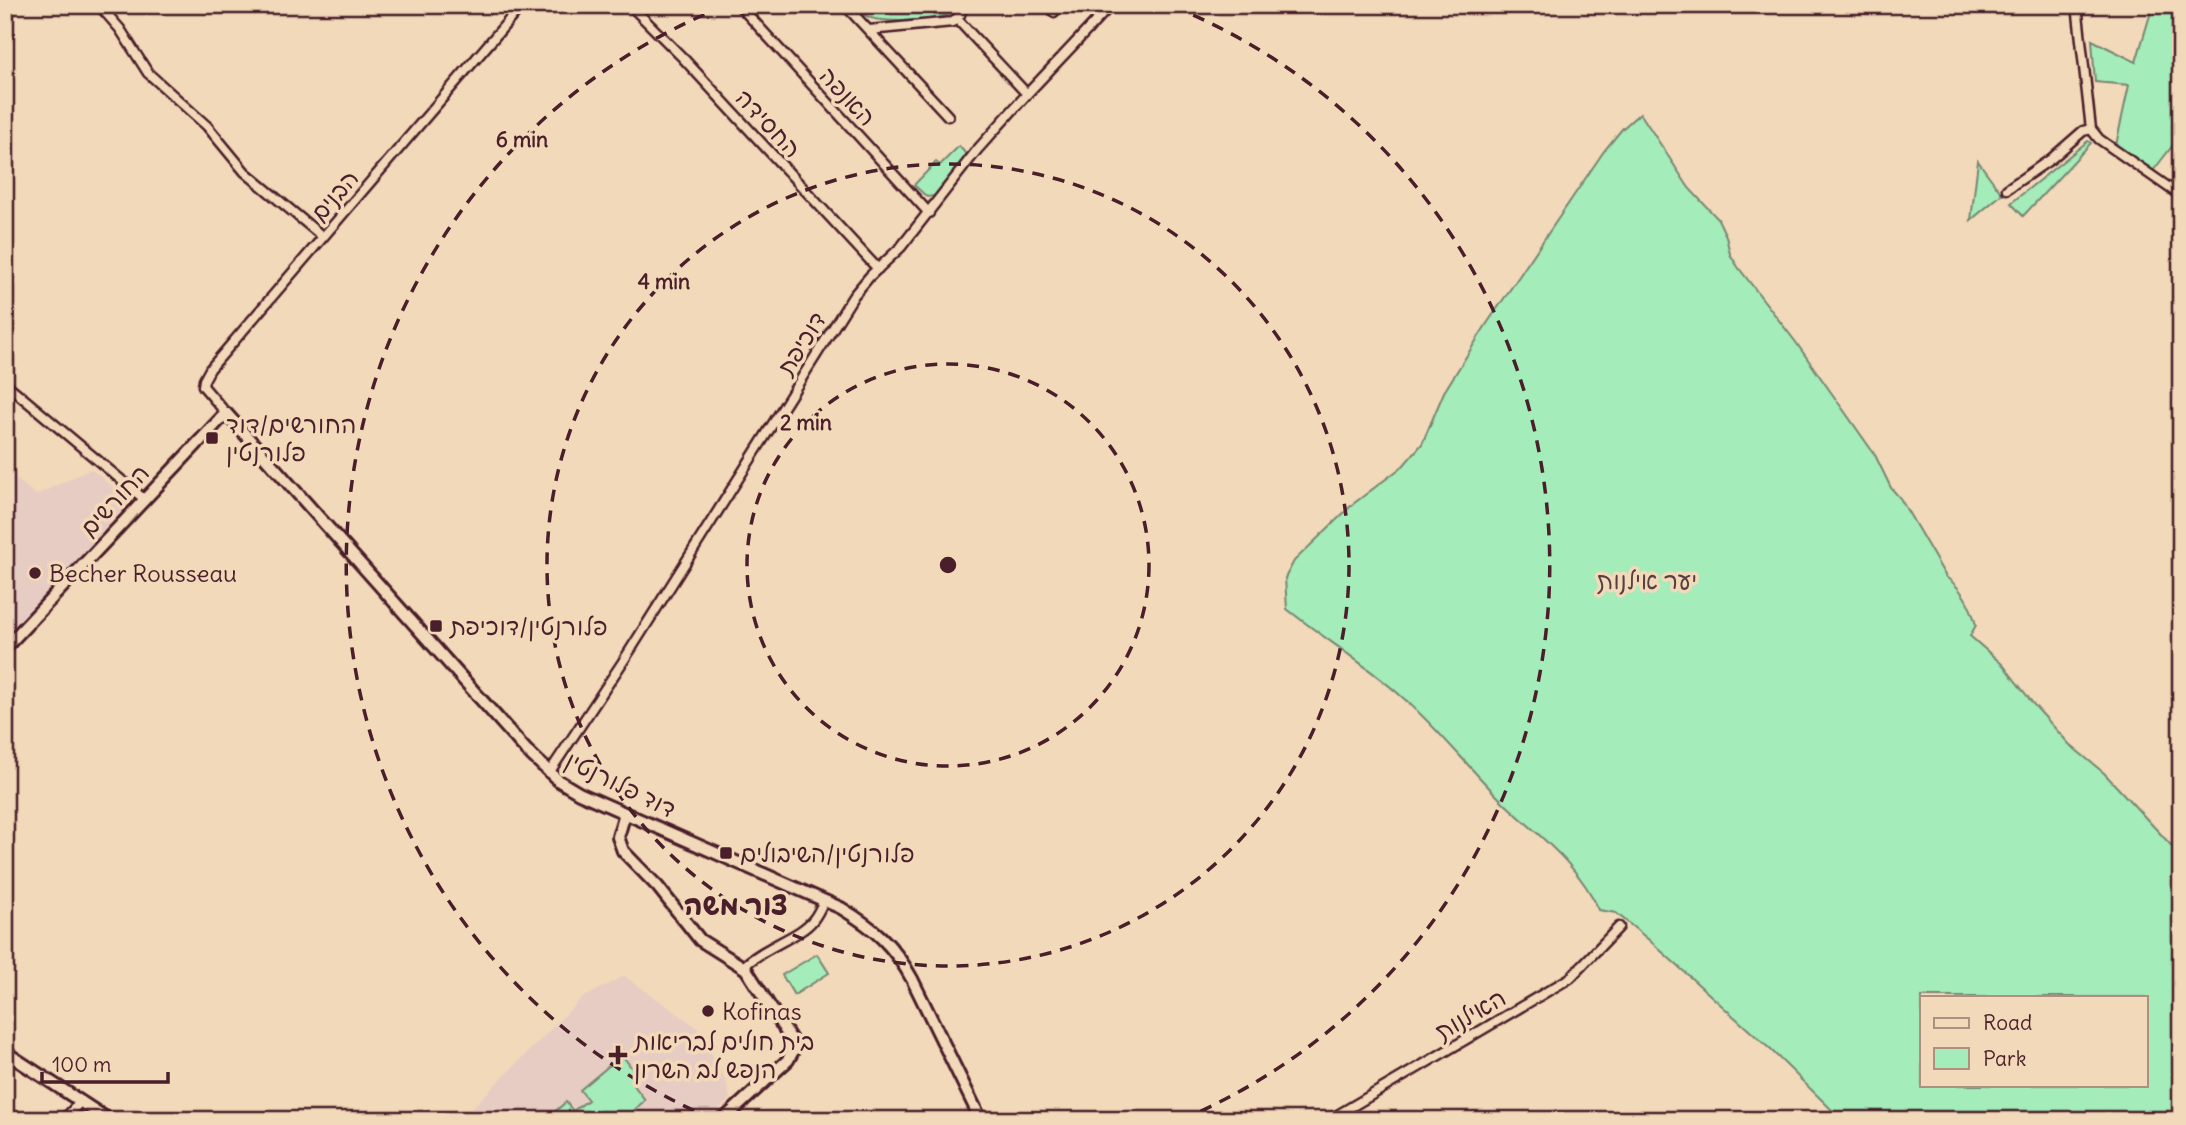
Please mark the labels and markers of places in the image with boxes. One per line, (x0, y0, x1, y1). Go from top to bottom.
place label: החורשים/דוד פלורנטין (226, 409, 356, 468)
marker: החורשים/דוד פלורנטין (204, 430, 220, 446)
centre of rings (936, 553, 960, 577)
place label: Becher Rousseau (49, 558, 237, 588)
marker: Becher Rousseau (27, 565, 43, 581)
place label: פלורנטין/דוכיפת (448, 611, 608, 642)
marker: פלורנטין/דוכיפת (428, 618, 444, 634)
place label: פלורנטין/השיבולים (740, 838, 915, 869)
marker: פלורנטין/השיבולים (718, 845, 734, 861)
place label: Kofinas (722, 996, 802, 1026)
marker: Kofinas (700, 1003, 716, 1019)
place label: בית חולים לבריאות הנפש לב השרון (632, 1026, 814, 1085)
marker: בית חולים לבריאות הנפש לב השרון (608, 1045, 628, 1065)

